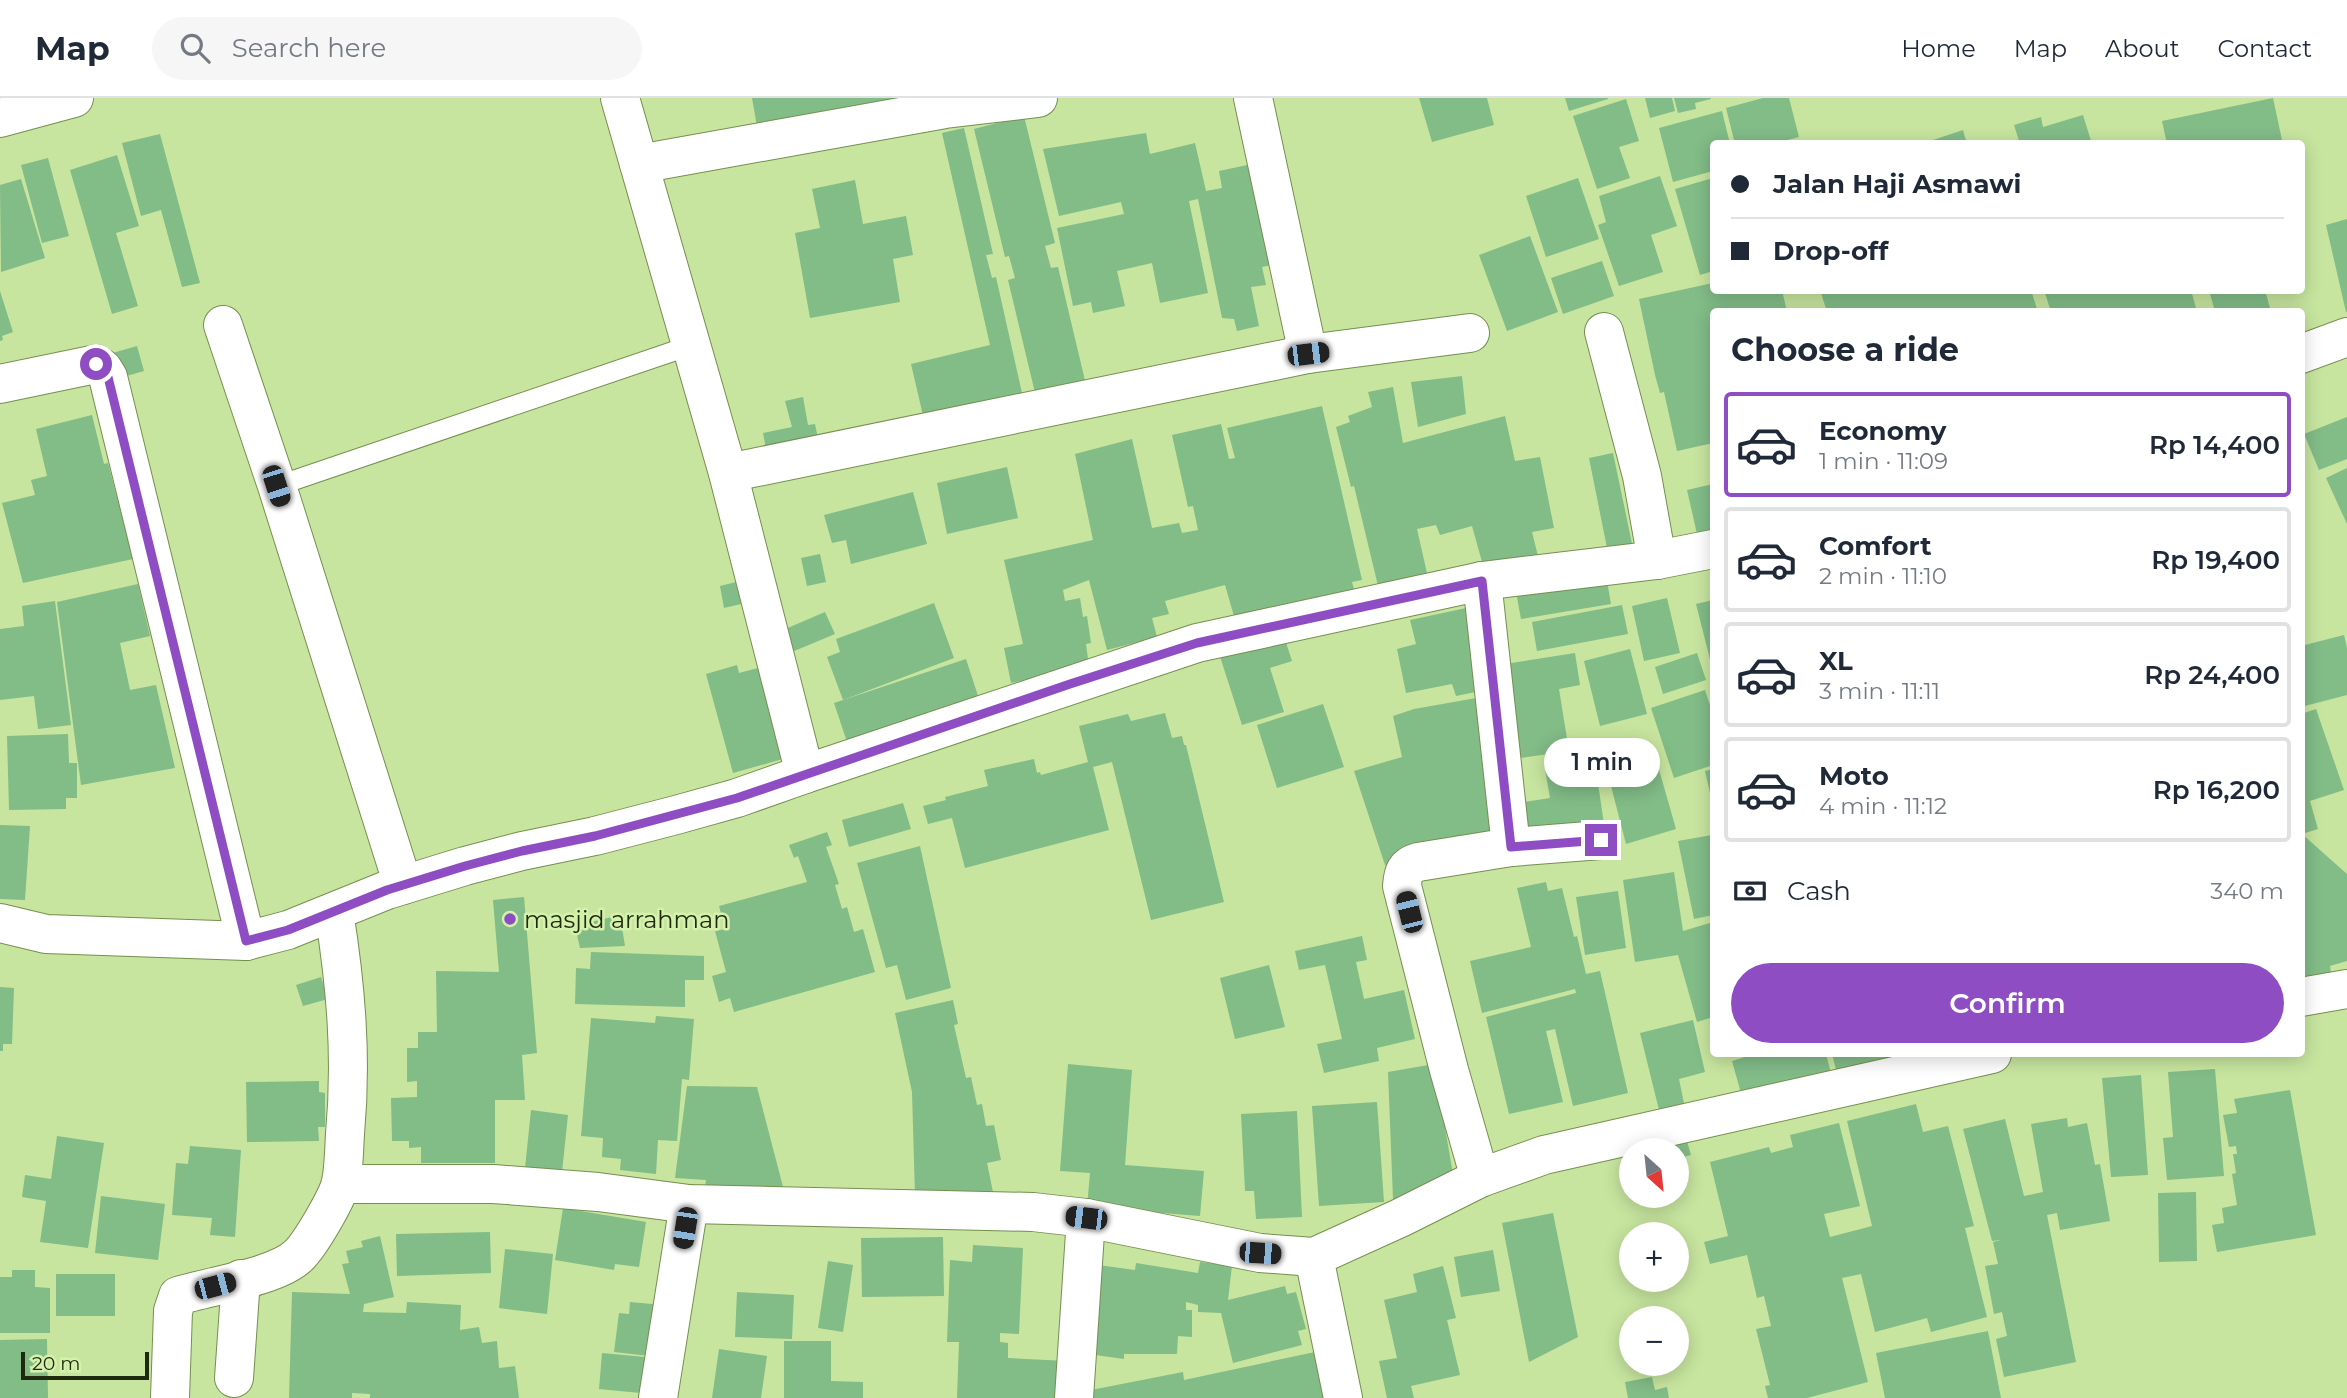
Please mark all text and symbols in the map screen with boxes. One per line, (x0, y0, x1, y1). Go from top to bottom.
search box (152, 17, 642, 80)
text: Map (35, 28, 110, 68)
icon: search (176, 29, 214, 67)
text: Search here (232, 32, 386, 64)
text: Home (1901, 34, 1976, 63)
text: Map (2014, 34, 2067, 63)
text: About (2105, 34, 2179, 63)
text: Contact (2217, 34, 2312, 63)
text: Jalan Haji Asmawi (1773, 168, 2021, 200)
text: Drop-off (1773, 235, 1888, 267)
text: Choose a ride (1731, 330, 1959, 369)
car (1286, 341, 1331, 367)
route start (80, 348, 112, 380)
icon: car (1735, 413, 1798, 476)
text: Economy (1819, 415, 1946, 447)
text: Rp 14,400 (2149, 429, 2280, 461)
text: 1 min · 11:09 (1819, 447, 1948, 475)
car (260, 463, 293, 509)
icon: car (1735, 528, 1798, 591)
text: Comfort (1819, 530, 1931, 562)
text: Rp 19,400 (2151, 544, 2280, 576)
text: 2 min · 11:10 (1819, 562, 1947, 590)
icon: car (1735, 643, 1798, 706)
text: XL (1819, 645, 1853, 677)
text: Rp 24,400 (2144, 659, 2280, 691)
text: 3 min · 11:11 (1819, 677, 1940, 705)
callout: 1 min (1543, 738, 1659, 788)
text: 1 min (1571, 748, 1633, 776)
icon: car (1735, 758, 1798, 821)
text: Moto (1819, 760, 1889, 792)
text: Rp 16,200 (2153, 774, 2280, 806)
text: 4 min · 11:12 (1819, 792, 1947, 820)
route end (1585, 824, 1617, 856)
icon: cash (1731, 872, 1769, 910)
text: Cash (1787, 875, 1851, 907)
text: 340 m (2210, 877, 2284, 905)
car (1394, 889, 1425, 935)
place label: masjid arrahman (524, 905, 729, 934)
marker: masjid arrahman (502, 911, 518, 927)
button: Confirm (1731, 963, 2284, 1043)
north arrow (1619, 1138, 1689, 1208)
map controls (1619, 1138, 1689, 1376)
car (1064, 1205, 1109, 1231)
car (672, 1206, 699, 1250)
button: + (1619, 1222, 1689, 1292)
car (1239, 1241, 1282, 1265)
car (192, 1270, 239, 1302)
button: − (1619, 1306, 1689, 1376)
scale bar (21, 1349, 149, 1381)
text: 20 m (32, 1352, 80, 1375)

